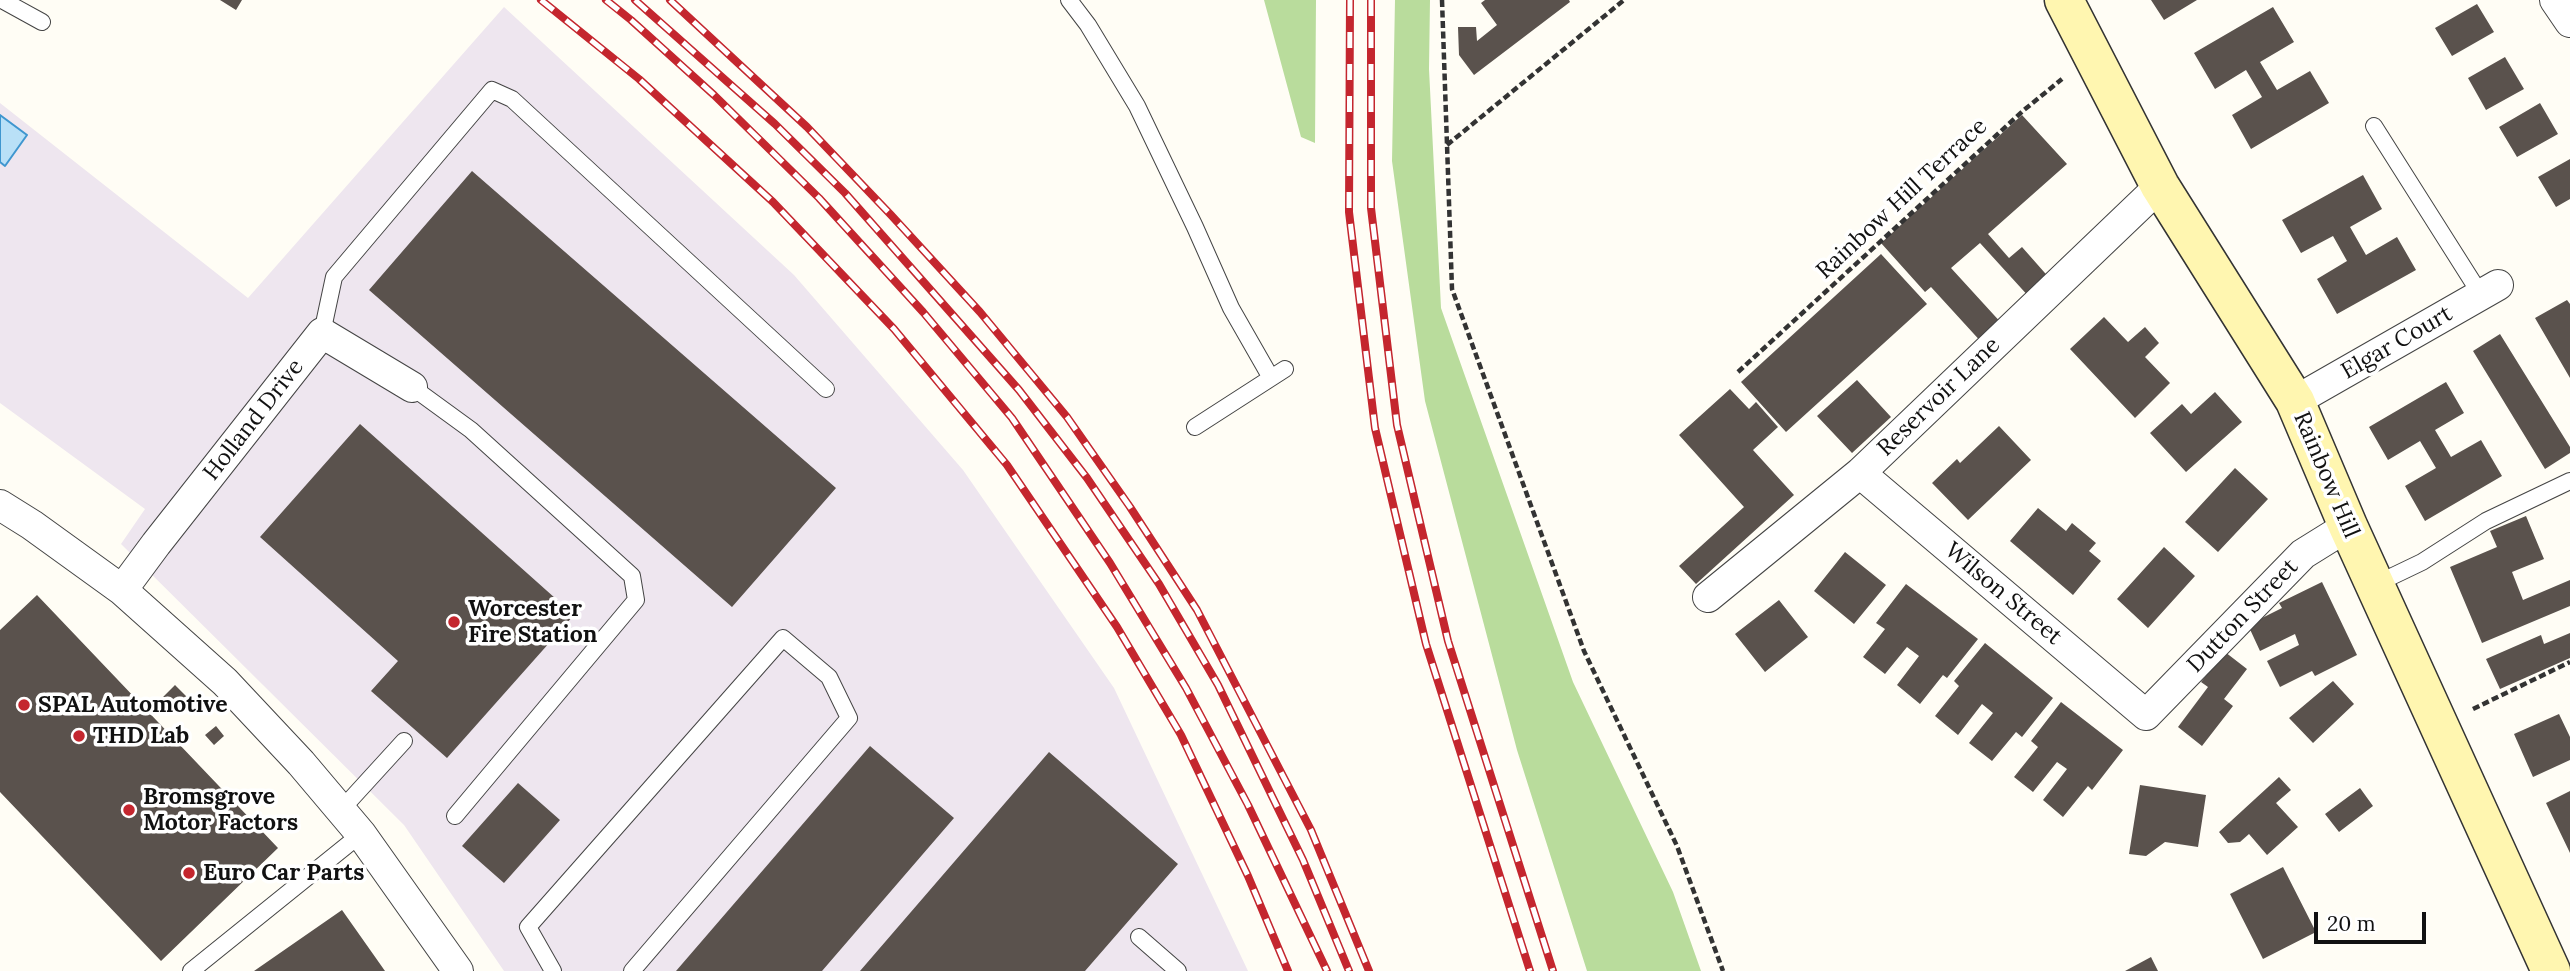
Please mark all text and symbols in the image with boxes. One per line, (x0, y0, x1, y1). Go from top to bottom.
street label: Rainbow Hill Terrace (1811, 113, 1993, 285)
street label: Elgar Court (2337, 300, 2457, 386)
street label: Reservoir Lane (1872, 332, 2006, 462)
street label: Holland Drive (198, 354, 310, 486)
street label: Rainbow Hill (2287, 408, 2365, 542)
street label: Wilson Street (1939, 537, 2067, 651)
street label: Dutton Street (2182, 553, 2304, 679)
place label: Worcester Fire Station (468, 595, 597, 649)
marker: Worcester Fire Station (446, 614, 462, 630)
place label: SPAL Automotive (38, 691, 228, 719)
marker: SPAL Automotive (16, 697, 32, 713)
place label: THD Lab (93, 722, 189, 750)
marker: THD Lab (71, 728, 87, 744)
place label: Bromsgrove Motor Factors (143, 783, 298, 837)
marker: Bromsgrove Motor Factors (121, 802, 137, 818)
place label: Euro Car Parts (203, 859, 364, 887)
marker: Euro Car Parts (181, 865, 197, 881)
scale bar (2318, 898, 2430, 942)
text: 20 m (2327, 910, 2376, 937)

